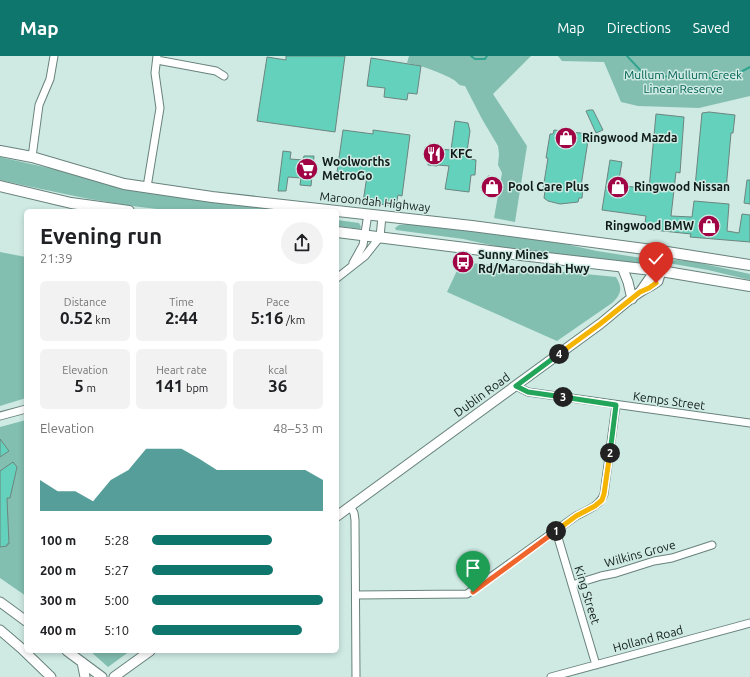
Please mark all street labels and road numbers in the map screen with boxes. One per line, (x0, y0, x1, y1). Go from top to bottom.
street label: Maroondah Highway (319, 189, 431, 214)
street label: Dublin Road (451, 370, 512, 419)
street label: Kemps Street (632, 389, 706, 412)
street label: Wilkins Grove (603, 538, 677, 569)
street label: King Street (572, 564, 603, 626)
street label: Holland Road (611, 623, 684, 654)

